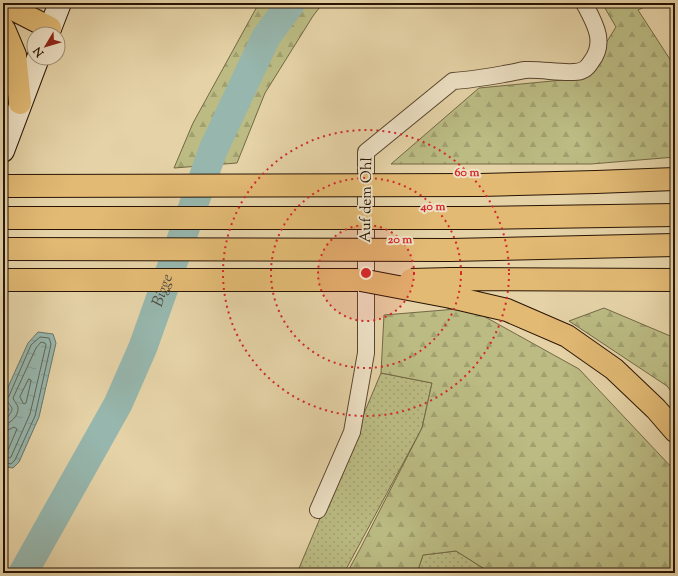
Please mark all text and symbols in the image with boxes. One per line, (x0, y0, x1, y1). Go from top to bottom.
north arrow (26, 26, 66, 66)
text: N (30, 43, 49, 61)
street label: Auf dem Ohl (356, 157, 378, 243)
text: 60 m (455, 164, 479, 182)
text: 40 m (420, 198, 445, 216)
text: 20 m (388, 231, 412, 249)
centre of rings (359, 266, 373, 280)
water label: Bigge (147, 271, 179, 310)

